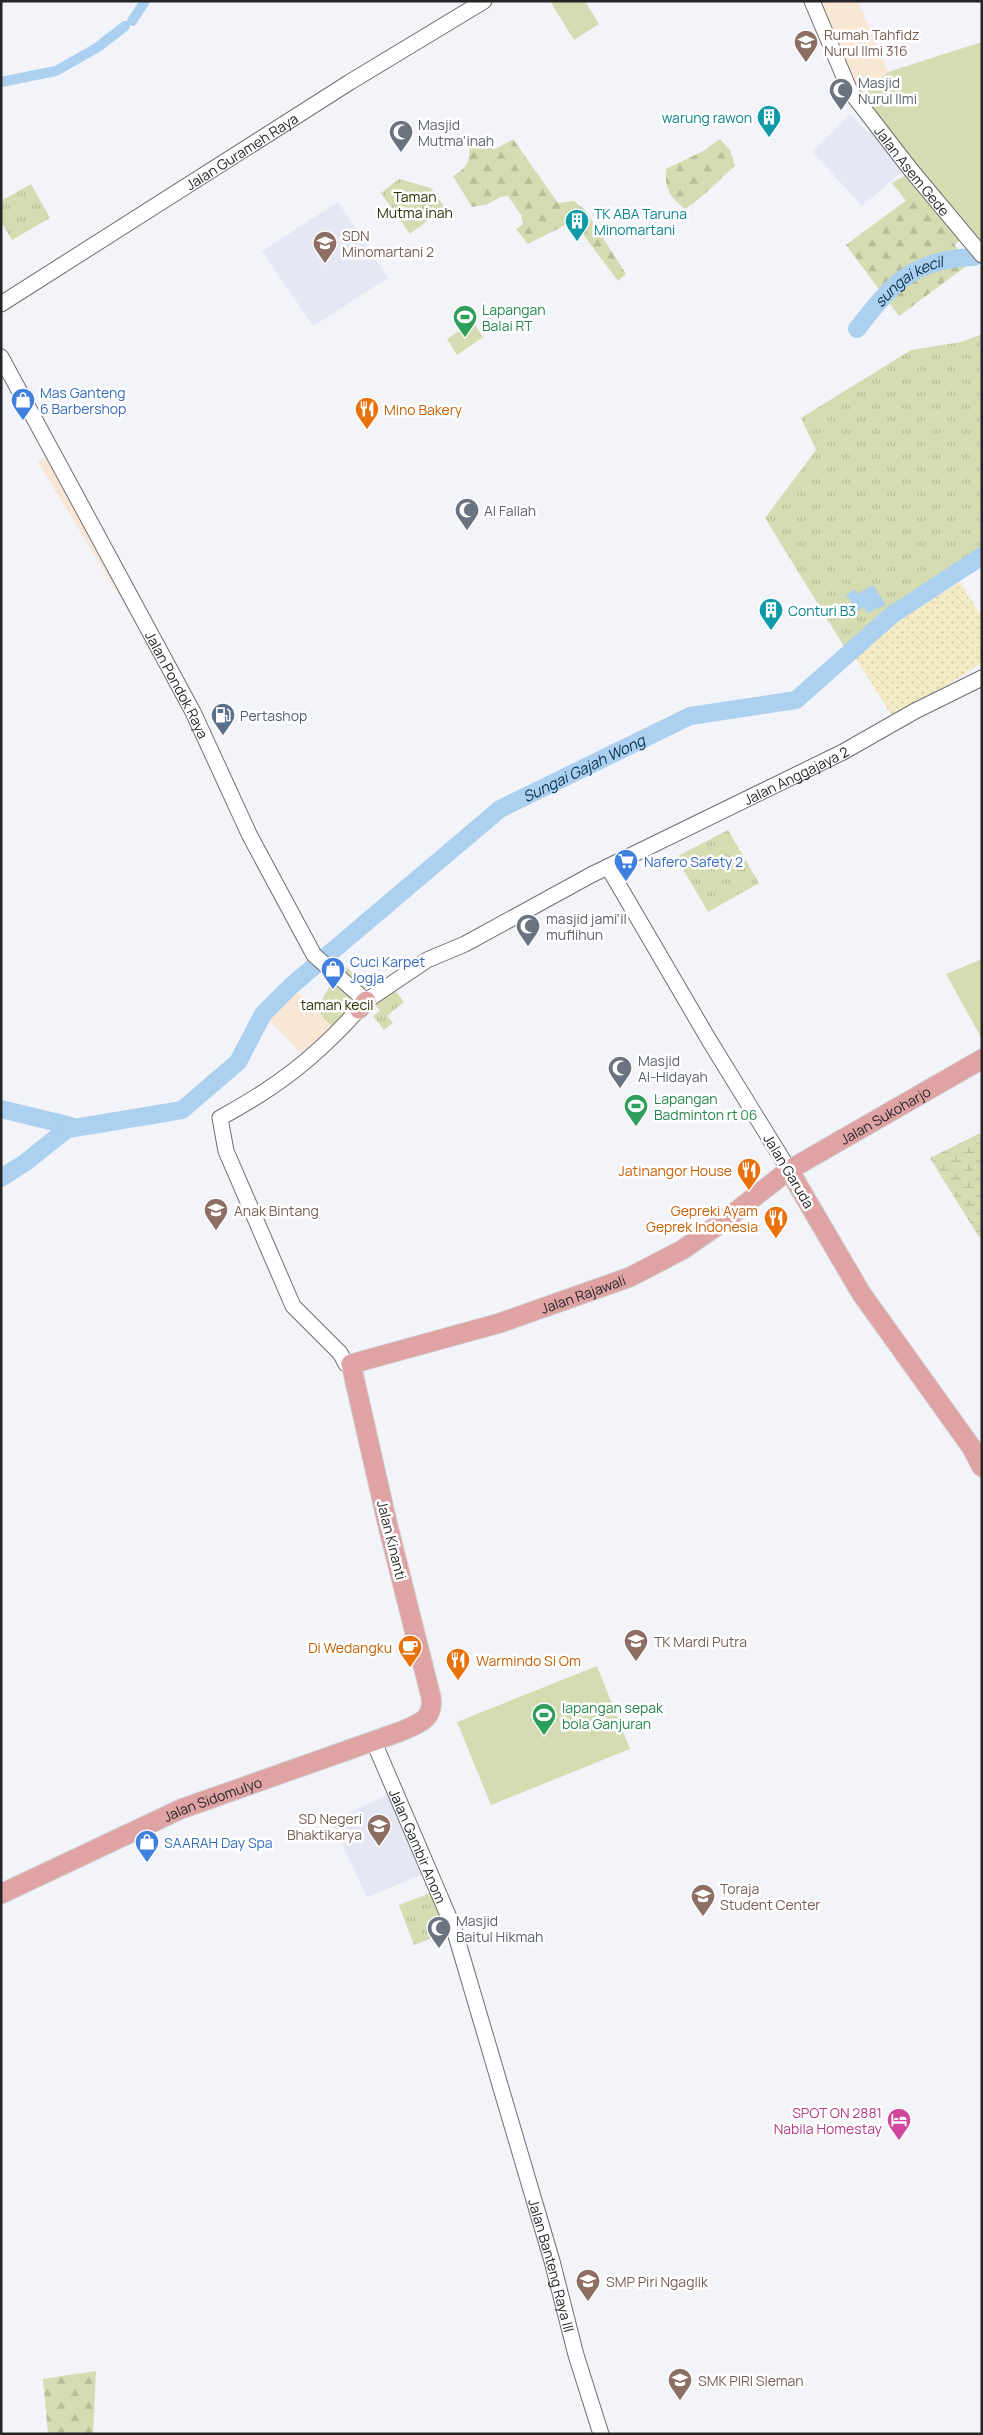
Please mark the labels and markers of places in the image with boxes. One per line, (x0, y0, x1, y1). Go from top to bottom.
place label: Rumah Tahfidz Nurul Ilmi 316 (824, 25, 920, 60)
school or university icon: Rumah Tahfidz Nurul Ilmi 316 (793, 29, 819, 63)
place label: Masjid Nurul Ilmi (858, 73, 917, 108)
mosque icon: Masjid Nurul Ilmi (828, 77, 854, 111)
building icon: warung rawon (756, 104, 782, 138)
place label: warung rawon (662, 108, 752, 127)
place label: Masjid Mutma'inah (418, 115, 494, 150)
mosque icon: Masjid Mutma'inah (388, 119, 414, 153)
place label: TK ABA Taruna Minomartani (594, 204, 687, 239)
building icon: TK ABA Taruna Minomartani (564, 208, 590, 242)
place label: SDN Minomartani 2 (342, 226, 434, 261)
school or university icon: SDN Minomartani 2 (312, 230, 338, 264)
place label: Lapangan Balai RT (482, 300, 546, 335)
sports icon: Lapangan Balai RT (452, 304, 478, 338)
place label: Mas Ganteng 6 Barbershop (40, 383, 126, 418)
shop icon: Mas Ganteng 6 Barbershop (10, 387, 36, 421)
restaurant icon: Mino Bakery (354, 396, 380, 430)
place label: Mino Bakery (384, 400, 463, 419)
mosque icon: Al Fallah (454, 497, 480, 531)
place label: Al Fallah (484, 501, 536, 520)
building icon: Conturi B3 (758, 597, 784, 631)
place label: Conturi B3 (788, 601, 856, 620)
fuel station icon: Pertashop (210, 702, 236, 736)
place label: Pertashop (240, 706, 307, 725)
supermarket icon: Nafero Safety 2 (613, 848, 639, 882)
place label: Nafero Safety 2 (644, 852, 743, 871)
place label: masjid jami'il muflihun (546, 909, 627, 944)
mosque icon: masjid jami'il muflihun (515, 913, 541, 947)
place label: Cuci Karpet Jogja (350, 952, 426, 987)
shop icon: Cuci Karpet Jogja (320, 956, 346, 990)
place label: Masjid Al-Hidayah (638, 1051, 708, 1086)
mosque icon: Masjid Al-Hidayah (607, 1055, 633, 1089)
place label: Lapangan Badminton rt 06 (654, 1089, 758, 1124)
sports icon: Lapangan Badminton rt 06 (623, 1093, 649, 1127)
restaurant icon: Jatinangor House (736, 1157, 762, 1191)
place label: Jatinangor House (618, 1161, 732, 1180)
school or university icon: Anak Bintang (203, 1197, 229, 1231)
place label: Anak Bintang (234, 1201, 319, 1220)
place label: Gepreki Ayam Geprek Indonesia (646, 1201, 758, 1236)
restaurant icon: Gepreki Ayam Geprek Indonesia (763, 1205, 789, 1239)
school or university icon: TK Mardi Putra (623, 1628, 649, 1662)
place label: TK Mardi Putra (654, 1632, 747, 1651)
cafe icon: Di Wedangku (397, 1634, 423, 1668)
place label: Di Wedangku (308, 1638, 392, 1657)
restaurant icon: Warmindo Si Om (445, 1647, 471, 1681)
place label: Warmindo Si Om (476, 1651, 581, 1670)
place label: lapangan sepak bola Ganjuran (562, 1698, 664, 1733)
sports icon: lapangan sepak bola Ganjuran (531, 1702, 557, 1736)
place label: SD Negeri Bhaktikarya (287, 1809, 362, 1844)
school or university icon: SD Negeri Bhaktikarya (366, 1813, 392, 1847)
shop icon: SAARAH Day Spa (134, 1829, 160, 1863)
place label: SAARAH Day Spa (164, 1833, 273, 1852)
place label: Toraja Student Center (720, 1879, 820, 1914)
school or university icon: Toraja Student Center (690, 1883, 716, 1917)
place label: Masjid Baitul Hikmah (456, 1911, 543, 1946)
mosque icon: Masjid Baitul Hikmah (426, 1915, 452, 1949)
place label: SPOT ON 2881 Nabila Homestay (774, 2103, 883, 2138)
hotel icon: SPOT ON 2881 Nabila Homestay (886, 2107, 912, 2141)
school or university icon: SMP Piri Ngaglik (575, 2268, 601, 2302)
place label: SMP Piri Ngaglik (606, 2272, 709, 2291)
school or university icon: SMK PIRI Sleman (667, 2367, 693, 2401)
place label: SMK PIRI Sleman (698, 2371, 804, 2390)

